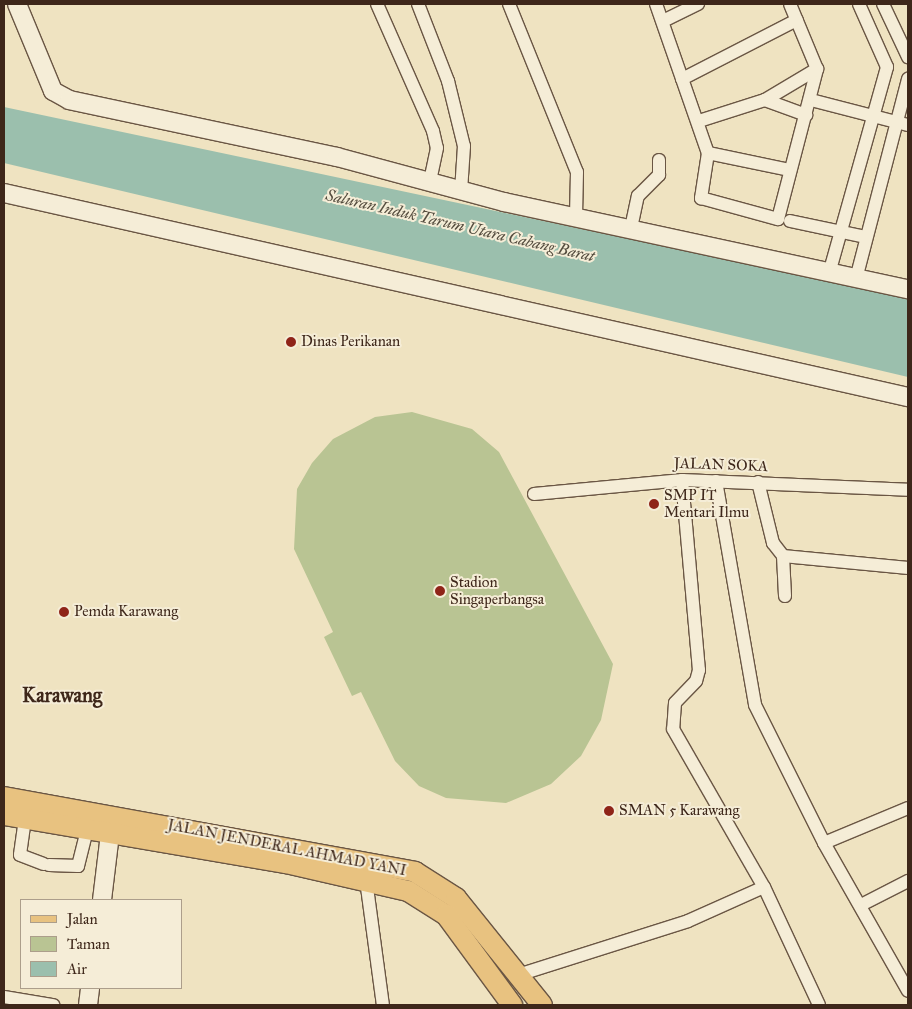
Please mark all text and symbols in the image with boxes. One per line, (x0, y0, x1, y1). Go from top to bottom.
water label: Saluran Induk Tarum Utara Cabang Barat (324, 186, 596, 266)
place label: Dinas Perikanan (301, 333, 400, 351)
marker: Dinas Perikanan (285, 336, 297, 348)
street label: JALAN SOKA (674, 454, 768, 476)
place label: SMP IT Mentari Ilmu (664, 486, 749, 521)
marker: SMP IT Mentari Ilmu (648, 498, 660, 510)
place label: Stadion Singaperbangsa (450, 573, 544, 608)
marker: Stadion Singaperbangsa (434, 585, 446, 597)
place label: Pemda Karawang (74, 603, 178, 621)
marker: Pemda Karawang (58, 606, 70, 618)
district label: Karawang (22, 683, 102, 707)
place label: SMAN 5 Karawang (619, 802, 739, 820)
marker: SMAN 5 Karawang (603, 805, 615, 817)
street label: JALAN JENDERAL AHMAD YANI (166, 816, 408, 880)
legend (20, 899, 182, 989)
text: Jalan (67, 910, 98, 928)
text: Taman (67, 935, 110, 953)
text: Air (67, 960, 87, 978)

